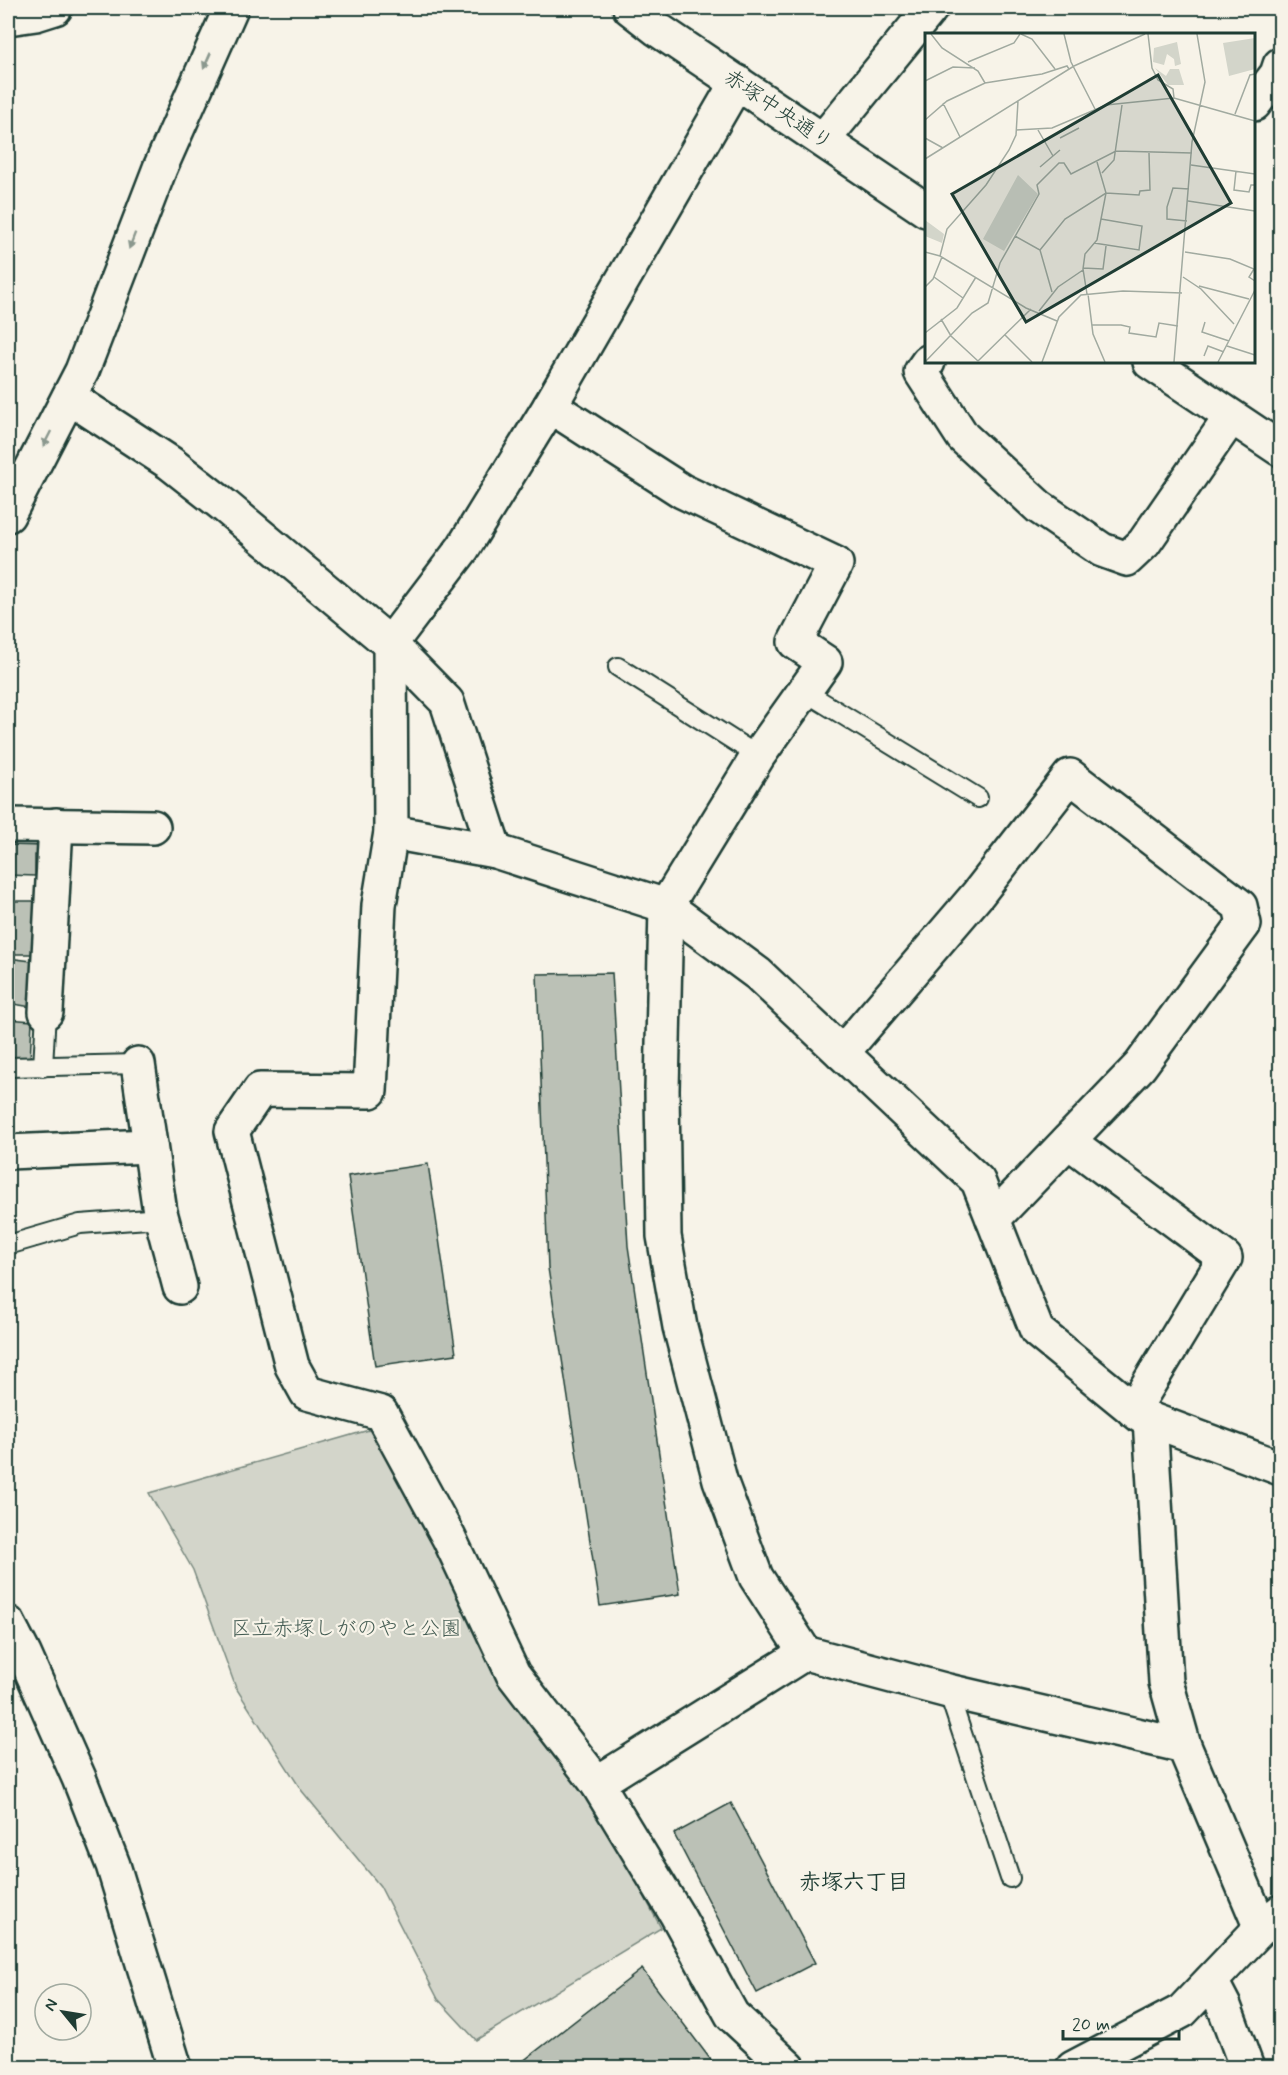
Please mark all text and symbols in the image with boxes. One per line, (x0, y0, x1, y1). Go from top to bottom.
inset map (925, 33, 1255, 363)
one-way arrow (202, 52, 212, 70)
street label: 赤塚中央通り (718, 63, 838, 157)
one-way arrow (127, 232, 136, 250)
one-way arrow (42, 431, 52, 448)
park label: 区立赤塚しがのやと公園 (231, 1615, 462, 1643)
district label: 赤塚六丁目 (799, 1869, 909, 1897)
north arrow (33, 1982, 93, 2042)
text: N (40, 1995, 63, 2015)
scale bar (1063, 2003, 1178, 2041)
text: 20 m (1072, 2013, 1110, 2037)

